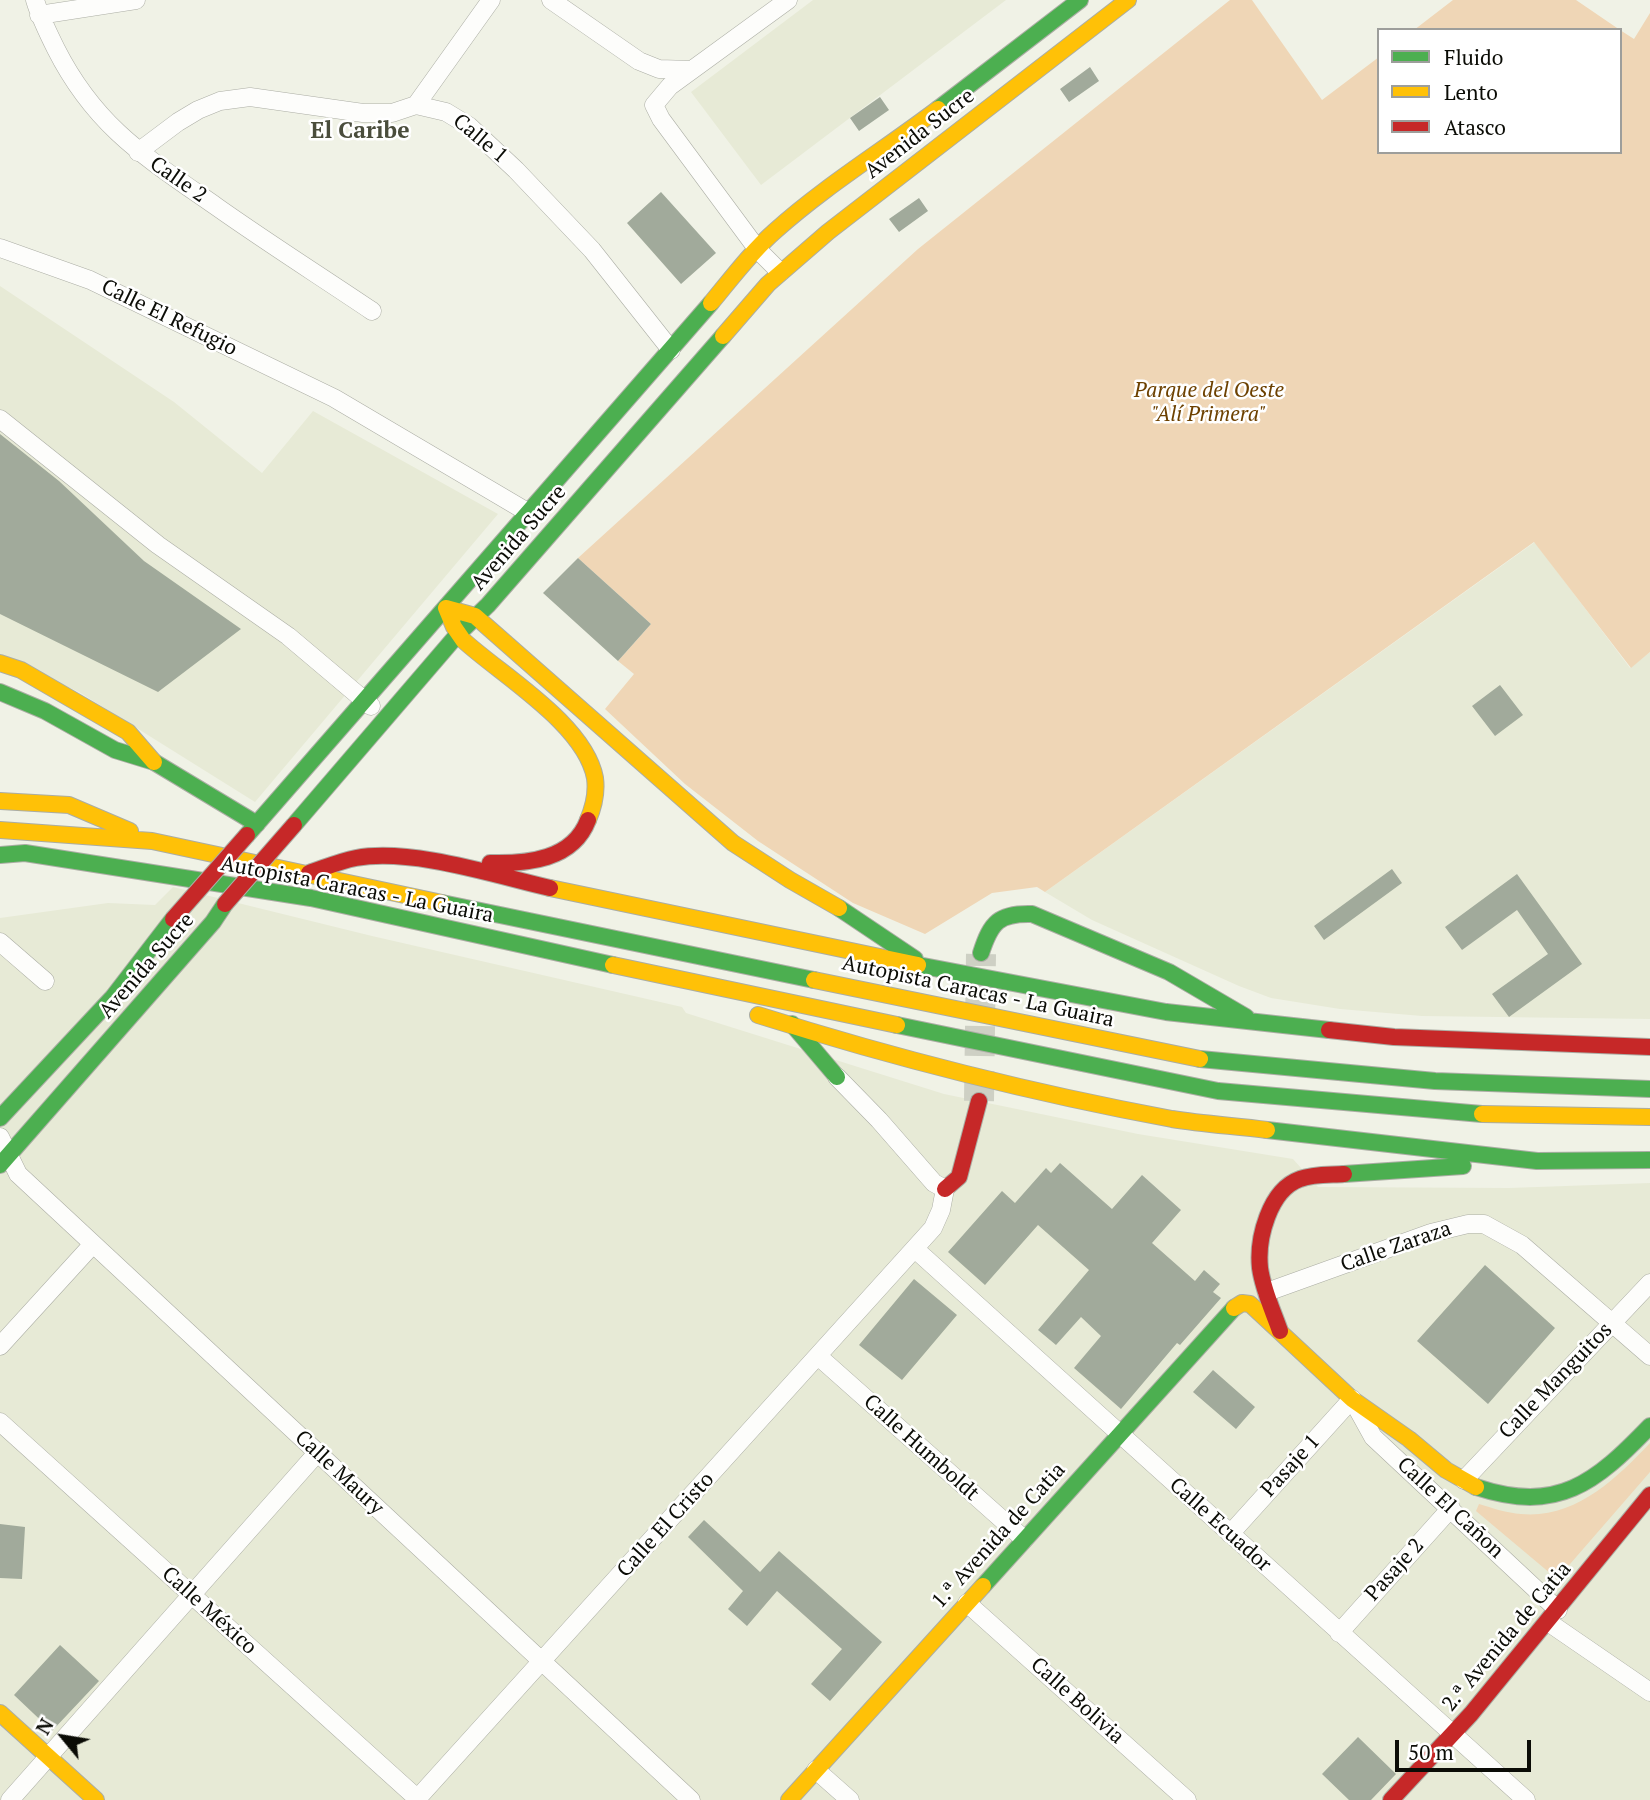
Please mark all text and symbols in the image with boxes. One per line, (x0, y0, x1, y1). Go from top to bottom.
legend (1377, 28, 1622, 154)
text: Fluido (1444, 43, 1503, 71)
text: Lento (1444, 78, 1498, 106)
street label: Avenida Sucre (860, 84, 980, 184)
street label: Calle 1 (448, 109, 512, 169)
text: Atasco (1444, 113, 1506, 141)
district label: El Caribe (311, 117, 409, 145)
street label: Calle 2 (145, 151, 211, 209)
street label: Calle El Refugio (97, 274, 241, 362)
park label: Parque del Oeste "Alí Primera" (1134, 378, 1284, 428)
street label: Avenida Sucre (466, 480, 572, 596)
street label: Autopista Caracas - La Guaira (218, 851, 496, 929)
street label: Avenida Sucre (94, 908, 200, 1024)
street label: Autopista Caracas - La Guaira (840, 951, 1116, 1033)
street label: Calle Zaraza (1337, 1216, 1455, 1278)
street label: Calle Manguitos (1494, 1318, 1618, 1444)
street label: Calle Humboldt (858, 1390, 984, 1506)
street label: Calle Maury (289, 1425, 389, 1521)
street label: Pasaje 1 (1256, 1429, 1326, 1503)
street label: Calle El Cañon (1391, 1452, 1509, 1564)
street label: 1.ª Avenida de Catia (927, 1458, 1071, 1614)
street label: Calle El Cristo (612, 1467, 720, 1583)
street label: Calle Ecuador (1164, 1473, 1276, 1577)
street label: Pasaje 2 (1360, 1533, 1430, 1607)
street label: 2.ª Avenida de Catia (1437, 1557, 1577, 1717)
street label: Calle México (156, 1562, 262, 1660)
street label: Calle Bolivia (1025, 1652, 1129, 1750)
north arrow (28, 1702, 98, 1772)
text: N (30, 1714, 59, 1739)
scale bar (1398, 1727, 1534, 1771)
text: 50 m (1408, 1738, 1454, 1766)

